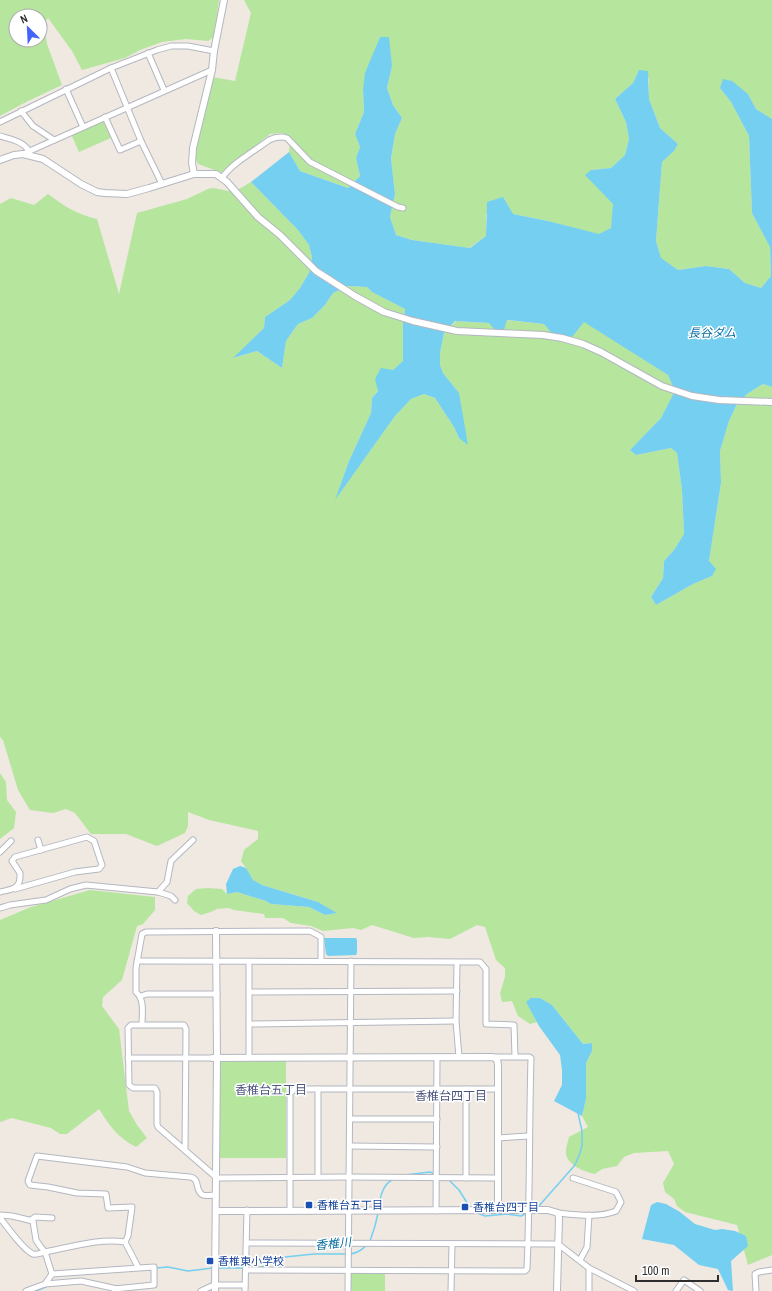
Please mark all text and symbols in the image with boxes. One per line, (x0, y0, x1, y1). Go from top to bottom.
north arrow (8, 8, 48, 48)
text: N (18, 11, 30, 27)
water label: 長谷ダム (688, 325, 736, 341)
district label: 香椎台五丁目 (235, 1082, 307, 1098)
district label: 香椎台四丁目 (415, 1088, 487, 1104)
place label: 香椎台五丁目 (317, 1198, 383, 1212)
marker: 香椎台五丁目 (304, 1200, 314, 1210)
place label: 香椎台四丁目 (473, 1200, 539, 1214)
marker: 香椎台四丁目 (460, 1202, 470, 1212)
water label: 香椎川 (314, 1234, 354, 1254)
place label: 香椎東小学校 (218, 1254, 284, 1268)
marker: 香椎東小学校 (205, 1256, 215, 1266)
scale bar (636, 1257, 718, 1283)
text: 100 m (642, 1263, 669, 1279)

